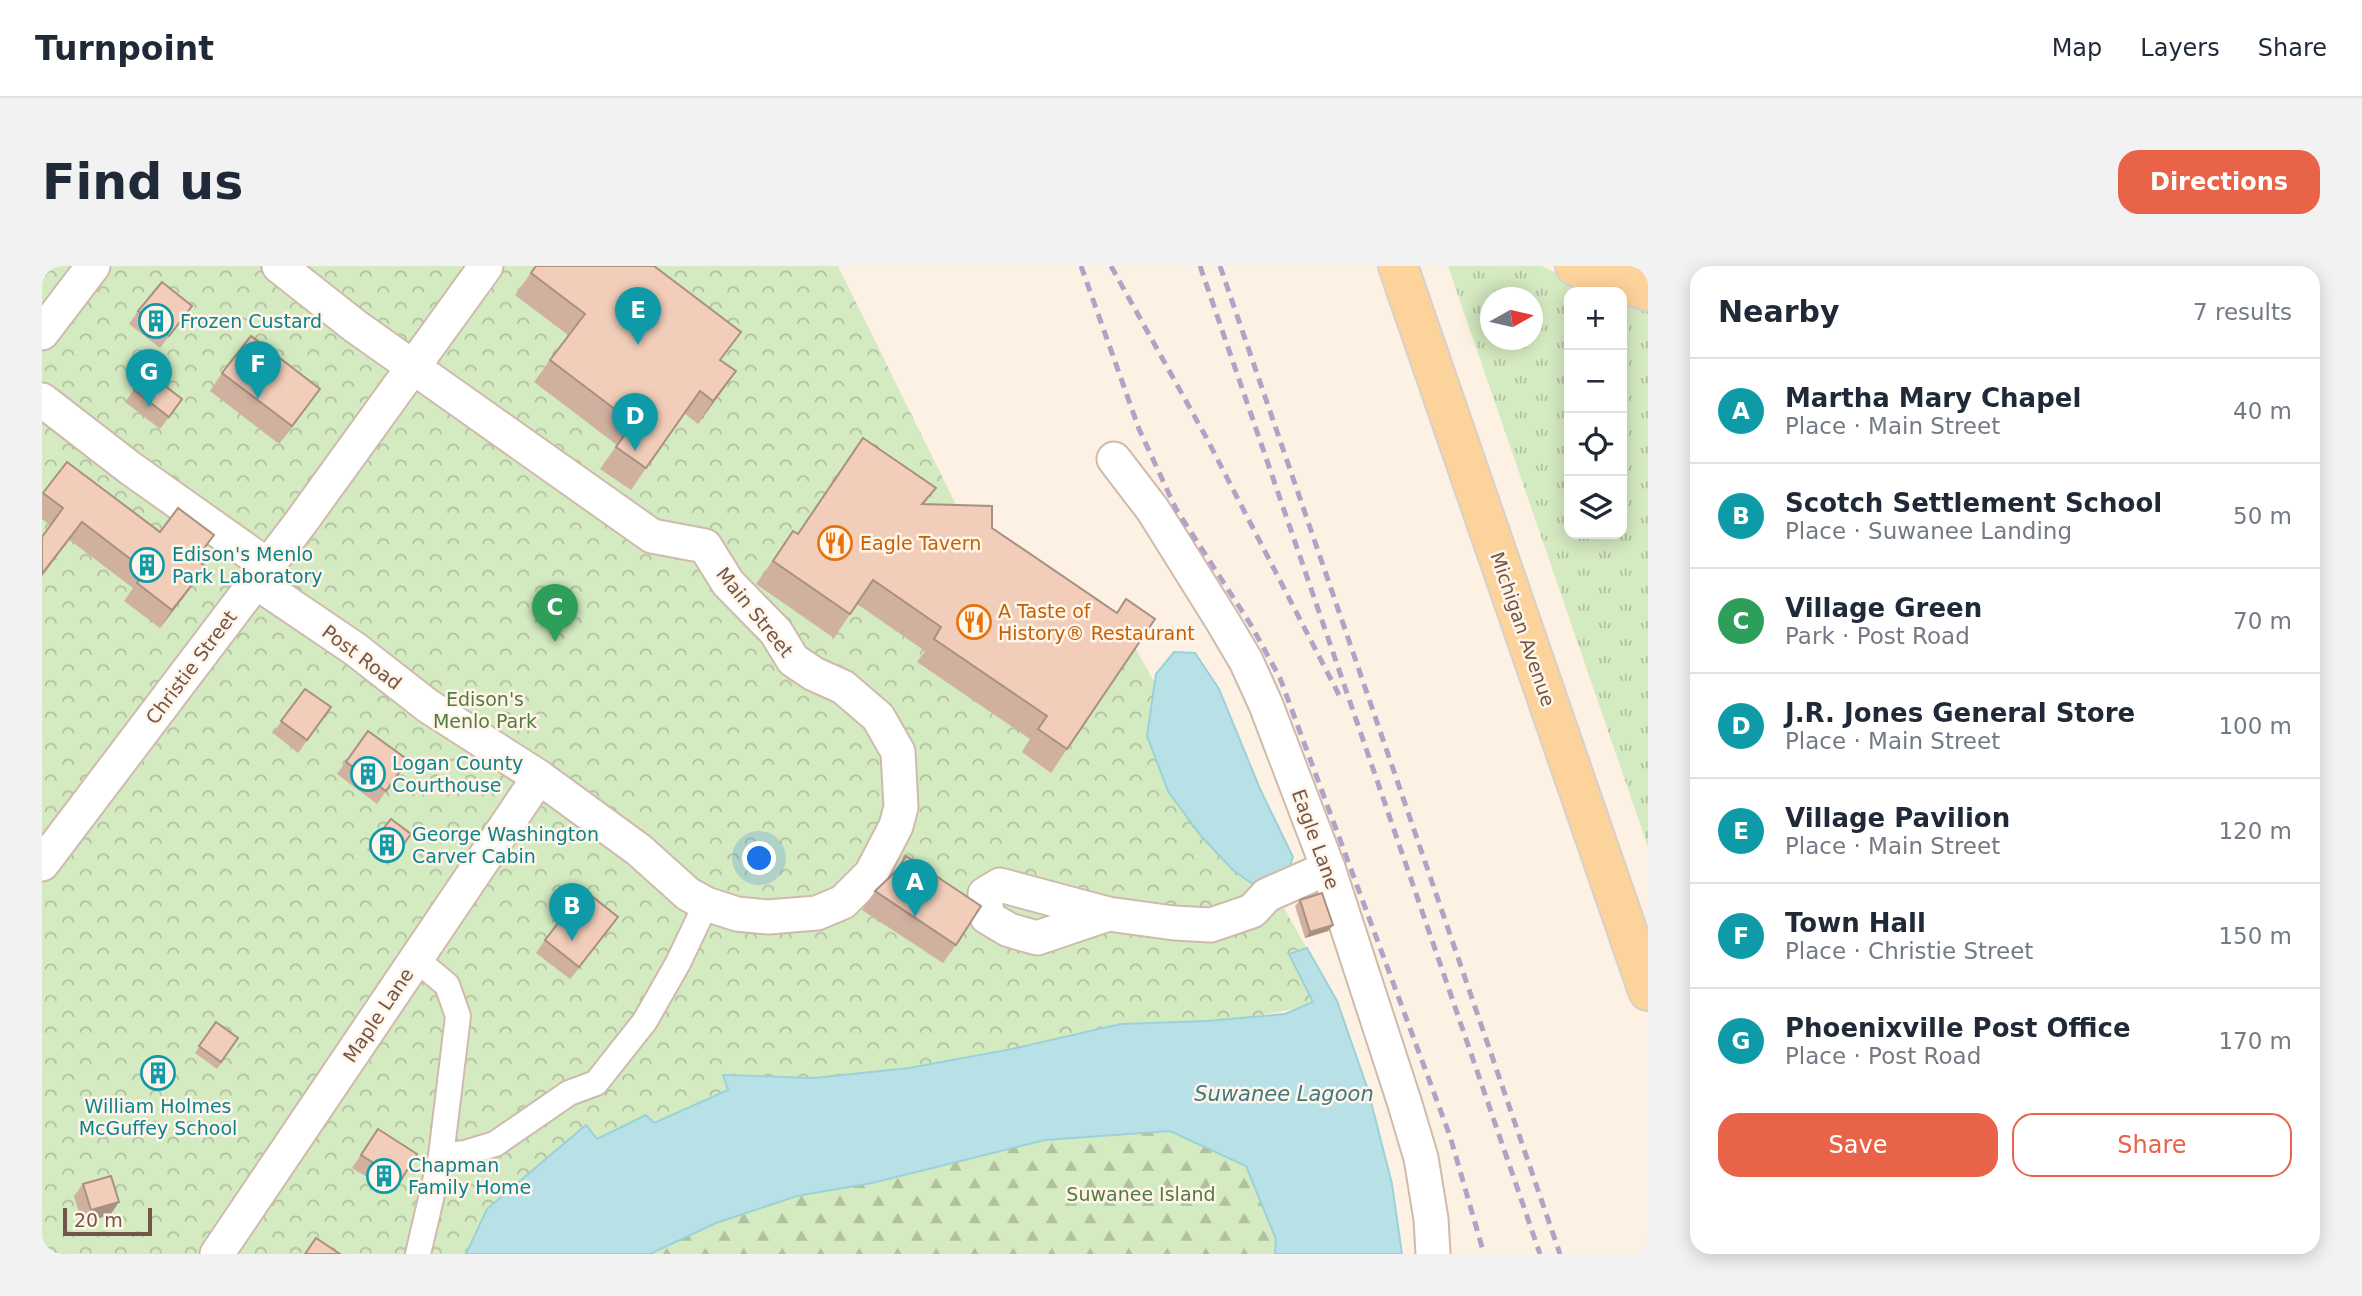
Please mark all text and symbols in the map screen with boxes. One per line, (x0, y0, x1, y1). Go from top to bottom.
text: Turnpoint (35, 29, 214, 68)
text: Map (2052, 34, 2102, 62)
text: Layers (2140, 34, 2220, 62)
text: Share (2258, 34, 2327, 62)
button: Directions (2118, 150, 2320, 214)
text: Find us (42, 154, 243, 211)
pin: E (615, 287, 661, 345)
north arrow (1480, 287, 1543, 350)
map controls (1564, 287, 1627, 539)
button: + (1564, 287, 1627, 350)
text: Nearby (1718, 294, 1840, 329)
text: 7 results (2193, 299, 2292, 325)
building icon: Frozen Custard (137, 302, 175, 340)
place label: Frozen Custard (180, 310, 322, 332)
pin: F (235, 341, 281, 399)
pin: G (126, 349, 172, 407)
button: − (1564, 350, 1627, 413)
text: Martha Mary Chapel (1785, 383, 2081, 413)
pin: D (612, 393, 658, 451)
text: A (1732, 398, 1750, 424)
text: 40 m (2233, 398, 2292, 424)
button: locate (1564, 413, 1627, 476)
text: Place · Main Street (1785, 413, 2000, 439)
button: layers (1564, 476, 1627, 539)
text: Scotch Settlement School (1785, 488, 2162, 518)
text: B (1732, 503, 1750, 529)
text: 50 m (2233, 503, 2292, 529)
text: Place · Suwanee Landing (1785, 518, 2072, 544)
restaurant icon: Eagle Tavern (816, 524, 854, 562)
place label: Eagle Tavern (860, 532, 981, 554)
place label: Edison's Menlo Park Laboratory (172, 543, 323, 587)
building icon: Edison's Menlo Park Laboratory (128, 546, 166, 584)
street label: Michigan Avenue (1486, 549, 1560, 709)
street label: Main Street (712, 563, 798, 661)
pin: C (532, 584, 578, 642)
text: Village Green (1785, 593, 1982, 623)
place label: A Taste of History® Restaurant (998, 600, 1195, 644)
restaurant icon: A Taste of History® Restaurant (955, 603, 993, 641)
street label: Christie Street (141, 606, 241, 728)
text: C (1733, 608, 1749, 634)
text: 70 m (2233, 608, 2292, 634)
street label: Post Road (318, 620, 406, 694)
text: Park · Post Road (1785, 623, 1970, 649)
park label: Edison's Menlo Park (433, 688, 537, 732)
text: J.R. Jones General Store (1785, 698, 2135, 728)
text: D (1731, 713, 1751, 739)
text: 100 m (2218, 713, 2292, 739)
text: Place · Main Street (1785, 728, 2000, 754)
place label: Logan County Courthouse (392, 752, 523, 796)
building icon: Logan County Courthouse (349, 755, 387, 793)
street label: Eagle Lane (1288, 786, 1344, 892)
text: Village Pavilion (1785, 803, 2010, 833)
text: E (1733, 818, 1749, 844)
text: 120 m (2218, 818, 2292, 844)
place label: George Washington Carver Cabin (412, 823, 599, 867)
building icon: George Washington Carver Cabin (368, 826, 406, 864)
text: Place · Main Street (1785, 833, 2000, 859)
your location (742, 841, 776, 875)
pin: A (892, 859, 938, 917)
pin: B (549, 883, 595, 941)
text: Town Hall (1785, 908, 1926, 938)
text: F (1733, 923, 1749, 949)
text: 150 m (2218, 923, 2292, 949)
text: Place · Christie Street (1785, 938, 2033, 964)
street label: Maple Lane (338, 964, 418, 1066)
text: Phoenixville Post Office (1785, 1013, 2131, 1043)
text: G (1732, 1028, 1750, 1054)
text: 170 m (2218, 1028, 2292, 1054)
text: Place · Post Road (1785, 1043, 1981, 1069)
building icon: William Holmes McGuffey School (139, 1054, 177, 1092)
water label: Suwanee Lagoon (1194, 1082, 1374, 1106)
place label: William Holmes McGuffey School (79, 1095, 237, 1139)
button: Save (1718, 1113, 1998, 1177)
button: Share (2012, 1113, 2292, 1177)
place label: Chapman Family Home (408, 1154, 531, 1198)
building icon: Chapman Family Home (365, 1157, 403, 1195)
park label: Suwanee Island (1066, 1183, 1216, 1205)
scale bar (63, 1205, 152, 1237)
text: 20 m (74, 1209, 123, 1231)

